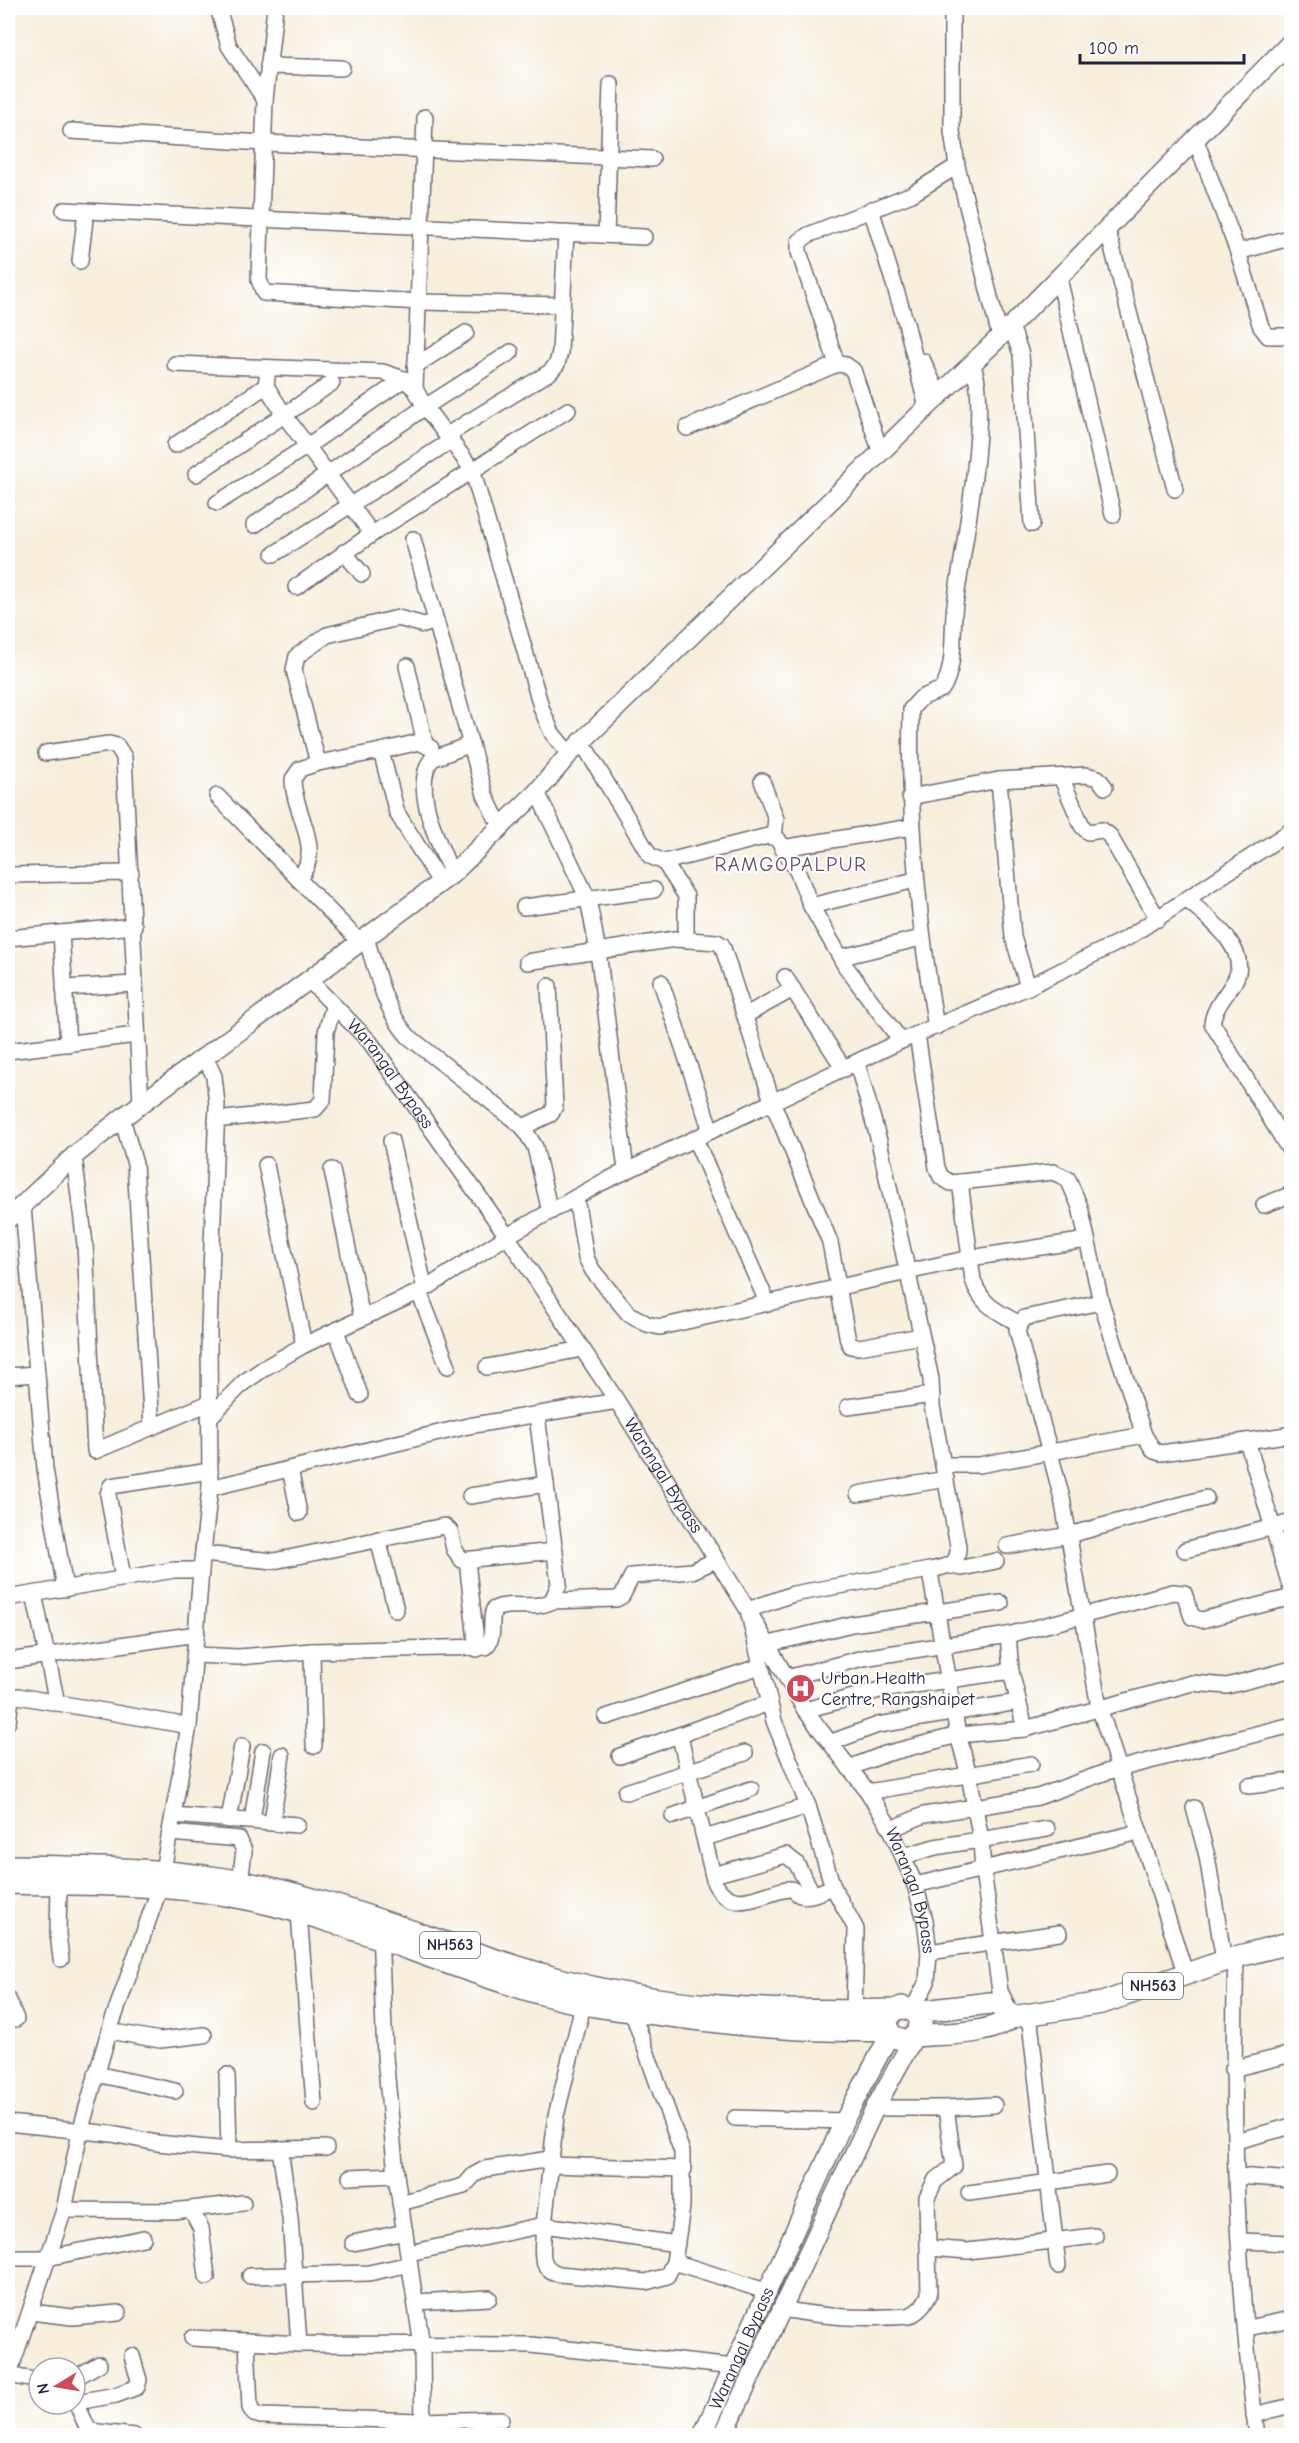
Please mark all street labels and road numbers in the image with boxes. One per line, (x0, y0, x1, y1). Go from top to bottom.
street label: Warangal Bypass (343, 1015, 438, 1133)
street label: Warangal Bypass (620, 1414, 707, 1537)
street label: Warangal Bypass (881, 1824, 940, 1955)
road number: NH563 (420, 1932, 480, 1958)
road number: NH563 (1123, 1973, 1183, 1999)
street label: Warangal Bypass (705, 2284, 778, 2413)

